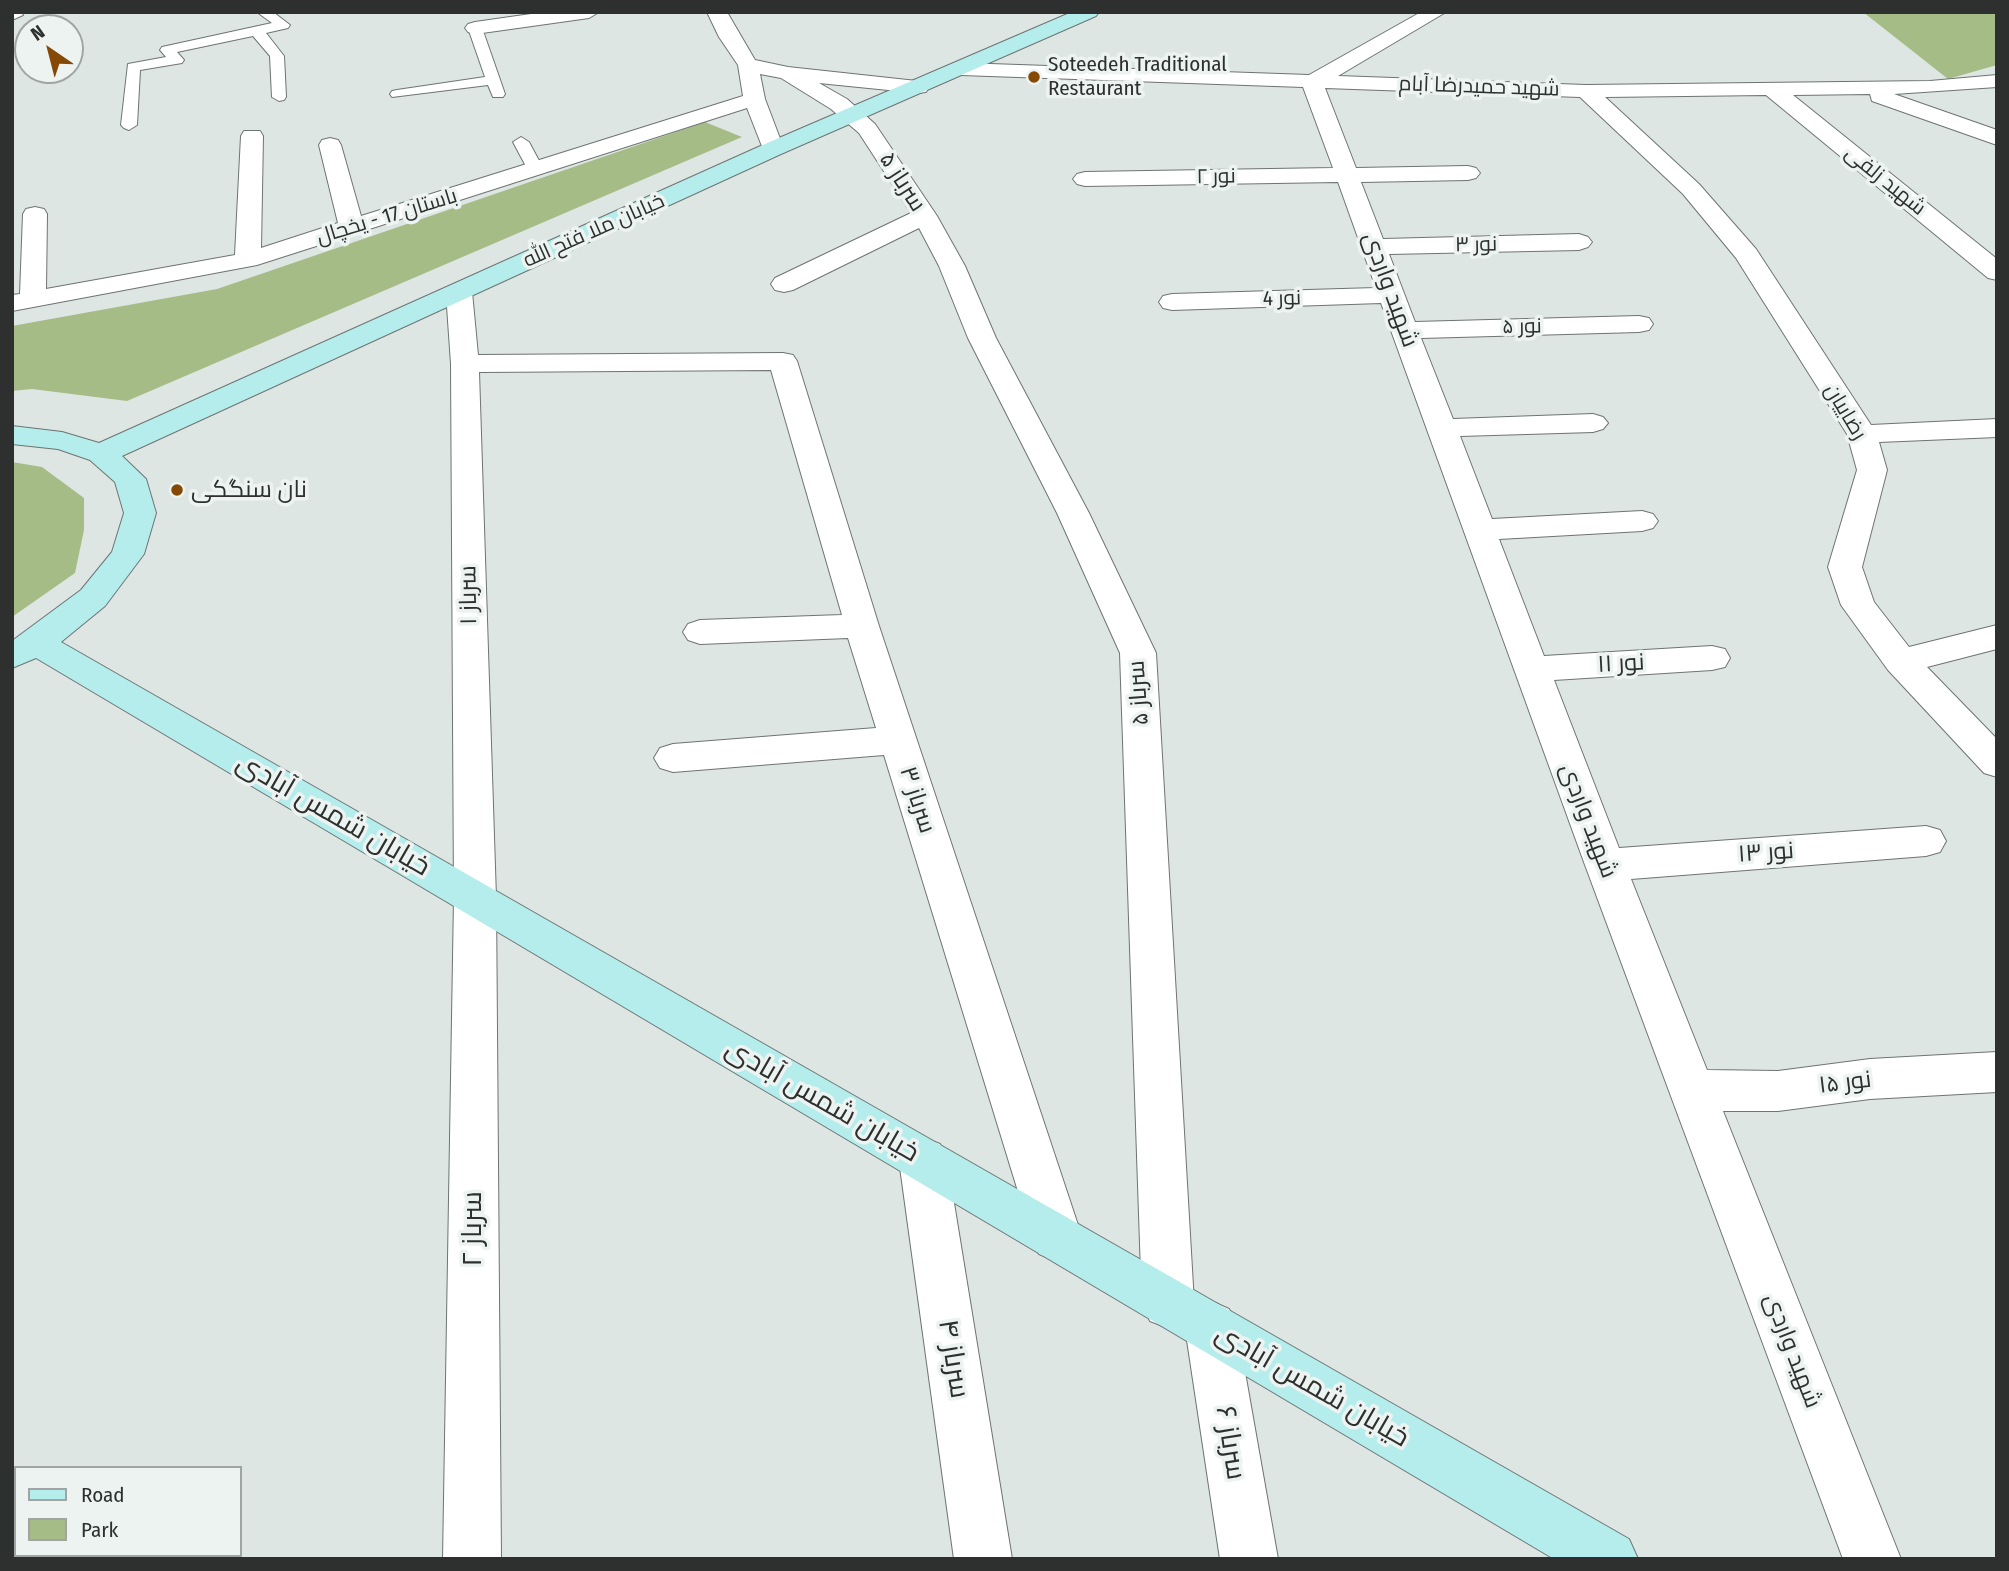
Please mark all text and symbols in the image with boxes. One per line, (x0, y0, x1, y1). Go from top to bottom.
north arrow (14, 14, 84, 84)
text: N (27, 20, 49, 46)
place label: Soteedeh Traditional Restaurant (1048, 52, 1227, 102)
marker: Soteedeh Traditional Restaurant (1026, 69, 1042, 85)
street label: شهید حمیدرضا آبام (1398, 72, 1560, 102)
street label: شهید زلفی (1839, 141, 1931, 221)
street label: سرباز ۵ (872, 147, 932, 217)
street label: نور ۲ (1196, 164, 1236, 190)
street label: باستان 17 - یخچال (314, 184, 460, 250)
street label: خیابان ملا فتح الله (519, 189, 669, 273)
street label: شهید واردی (1356, 229, 1424, 351)
street label: نور ۳ (1455, 232, 1497, 258)
street label: نور 4 (1262, 286, 1302, 312)
street label: نور ۵ (1502, 314, 1542, 340)
street label: رضاییان (1819, 379, 1871, 445)
place label: نان سنگکی (191, 476, 307, 504)
marker: نان سنگکی (169, 482, 185, 498)
street label: سرباز ۱ (454, 565, 484, 625)
street label: نور ۱۱ (1597, 648, 1645, 680)
street label: سرباز ۵ (1122, 659, 1156, 727)
street label: خیابان شمس آبادی (230, 746, 436, 884)
street label: شهید واردی (1553, 760, 1623, 882)
street label: سرباز ۳ (893, 763, 941, 837)
street label: نور ۱۳ (1737, 837, 1795, 869)
street label: خیابان شمس آبادی (719, 1032, 925, 1170)
street label: نور ۱۵ (1817, 1065, 1873, 1101)
street label: سرباز ۲ (456, 1191, 490, 1267)
street label: شهید واردی (1757, 1290, 1827, 1412)
street label: سرباز ۴ (930, 1317, 976, 1401)
street label: خیابان شمس آبادی (1209, 1317, 1415, 1455)
street label: سرباز ۶ (1208, 1404, 1252, 1482)
legend (14, 1466, 242, 1557)
text: Road (81, 1482, 125, 1508)
text: Park (81, 1517, 118, 1543)

